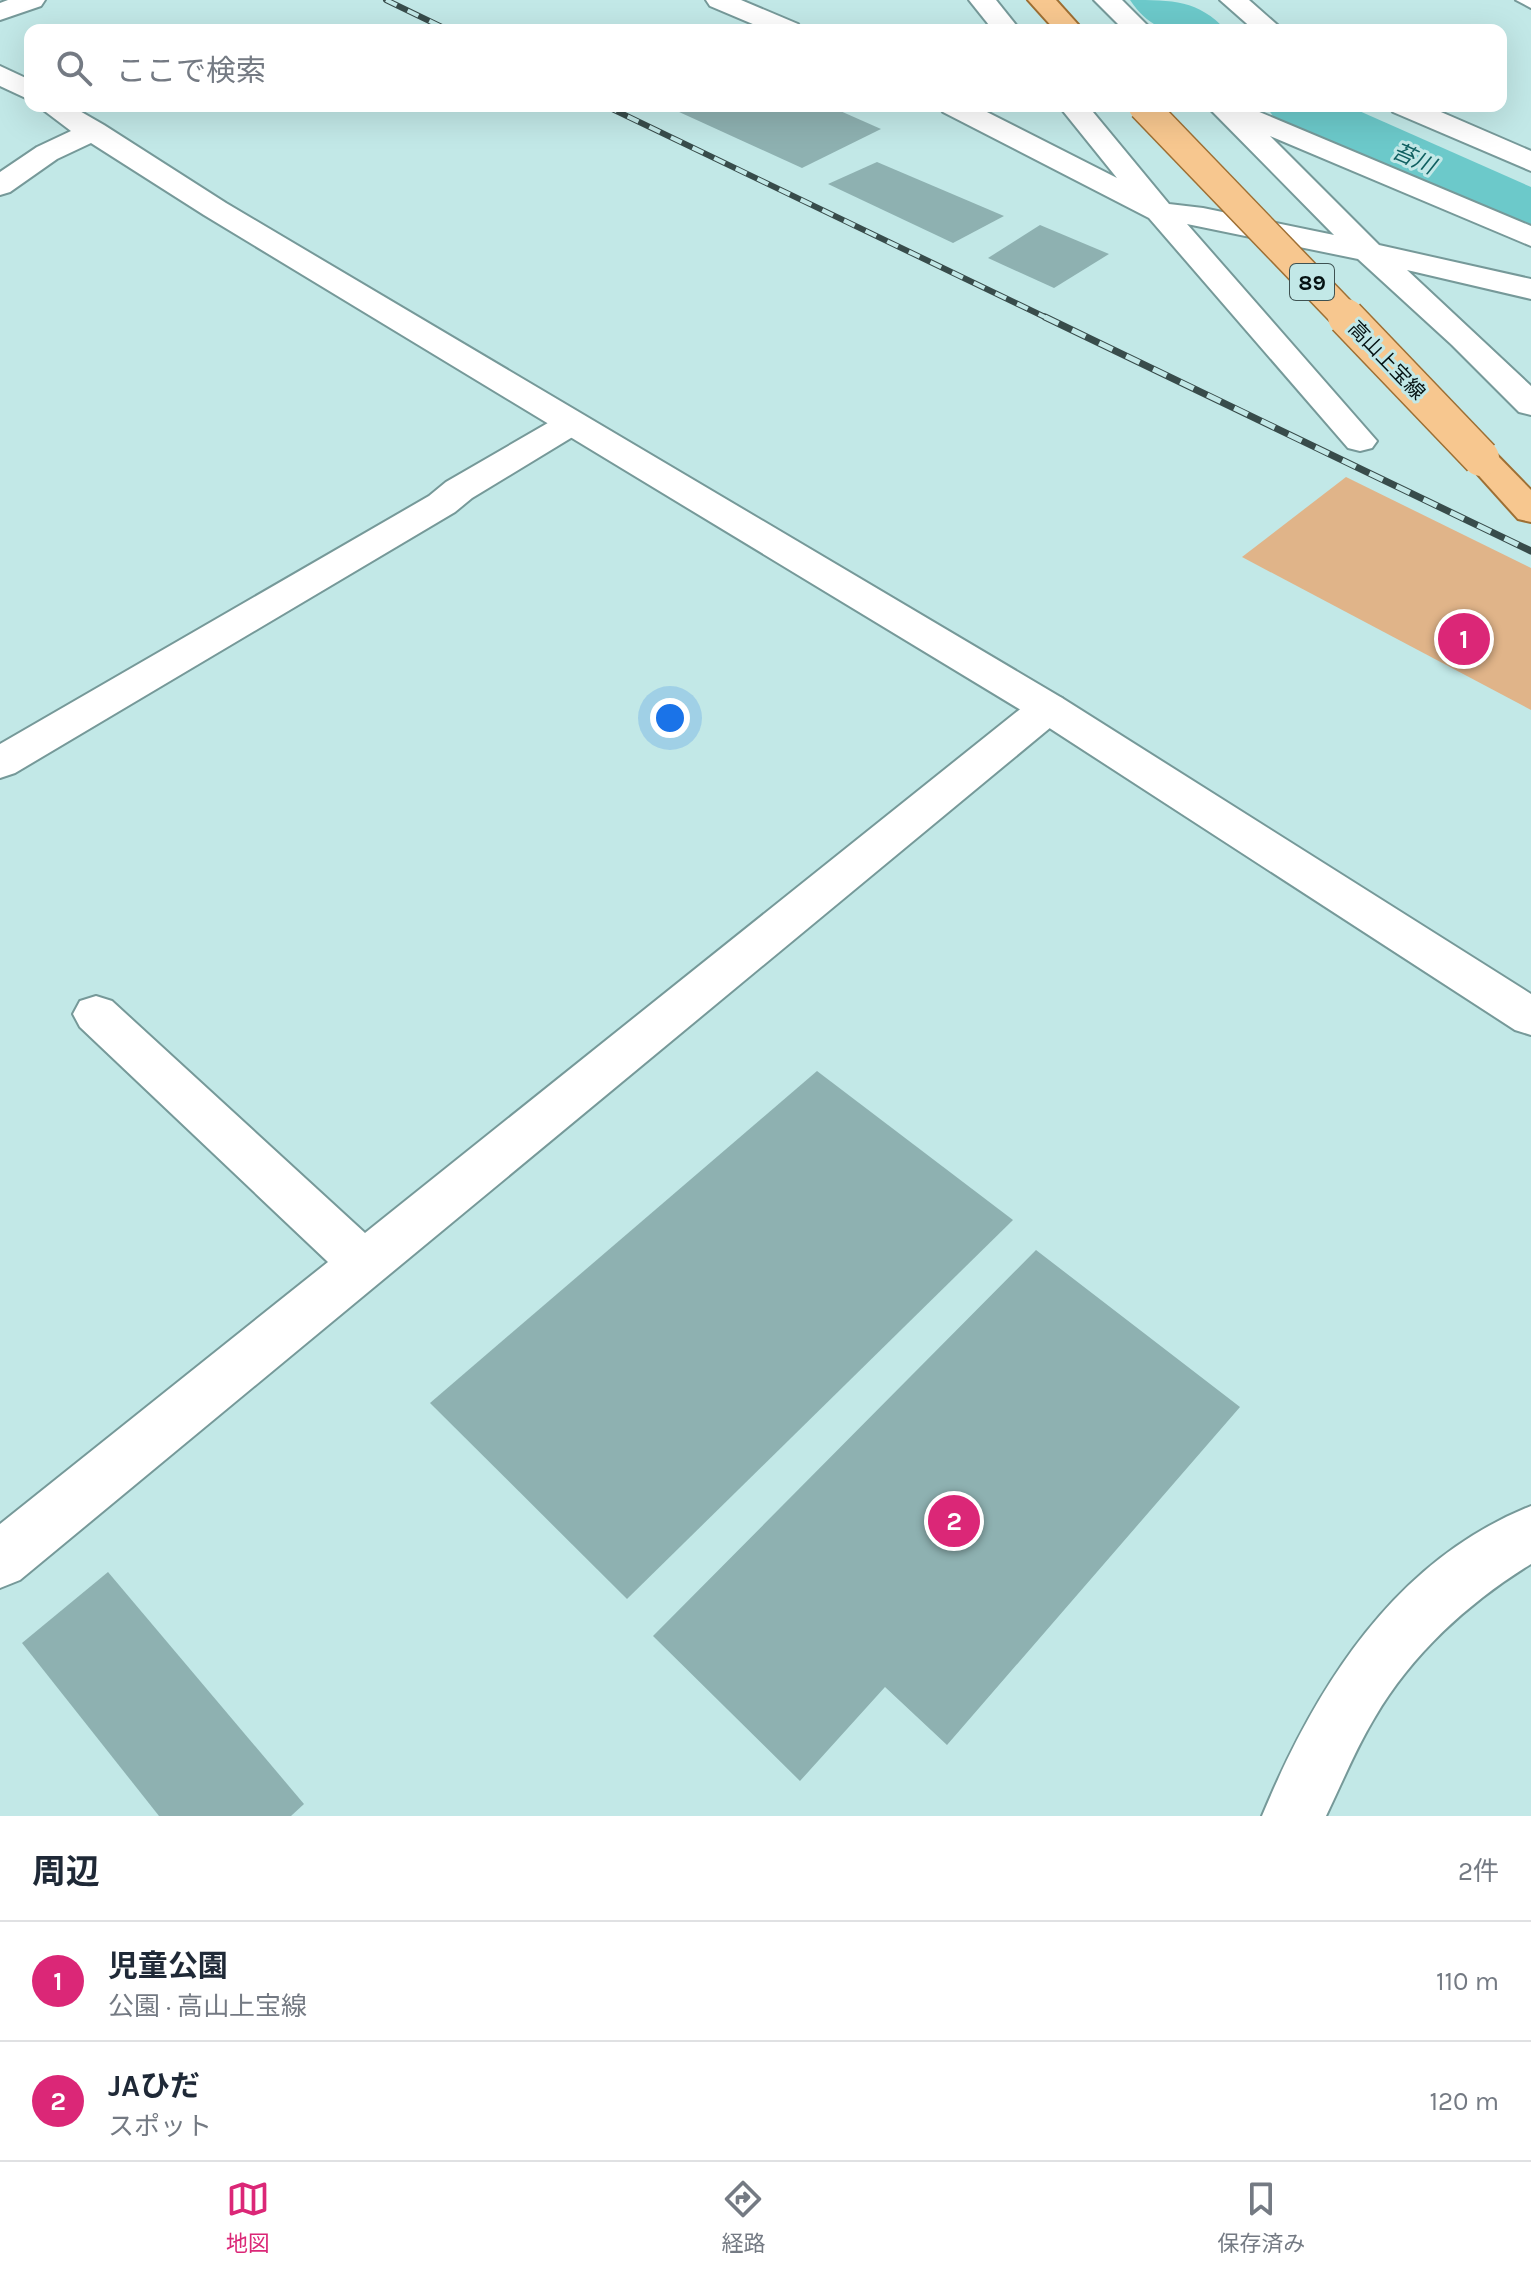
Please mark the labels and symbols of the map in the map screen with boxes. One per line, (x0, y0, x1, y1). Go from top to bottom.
water label: 苔川 (1388, 138, 1441, 181)
road number: 89 (1290, 264, 1334, 300)
street label: 高山上宝線 (1344, 316, 1430, 404)
pin: 1 (1438, 609, 1490, 669)
your location (650, 698, 690, 738)
pin: 2 (928, 1491, 980, 1551)

